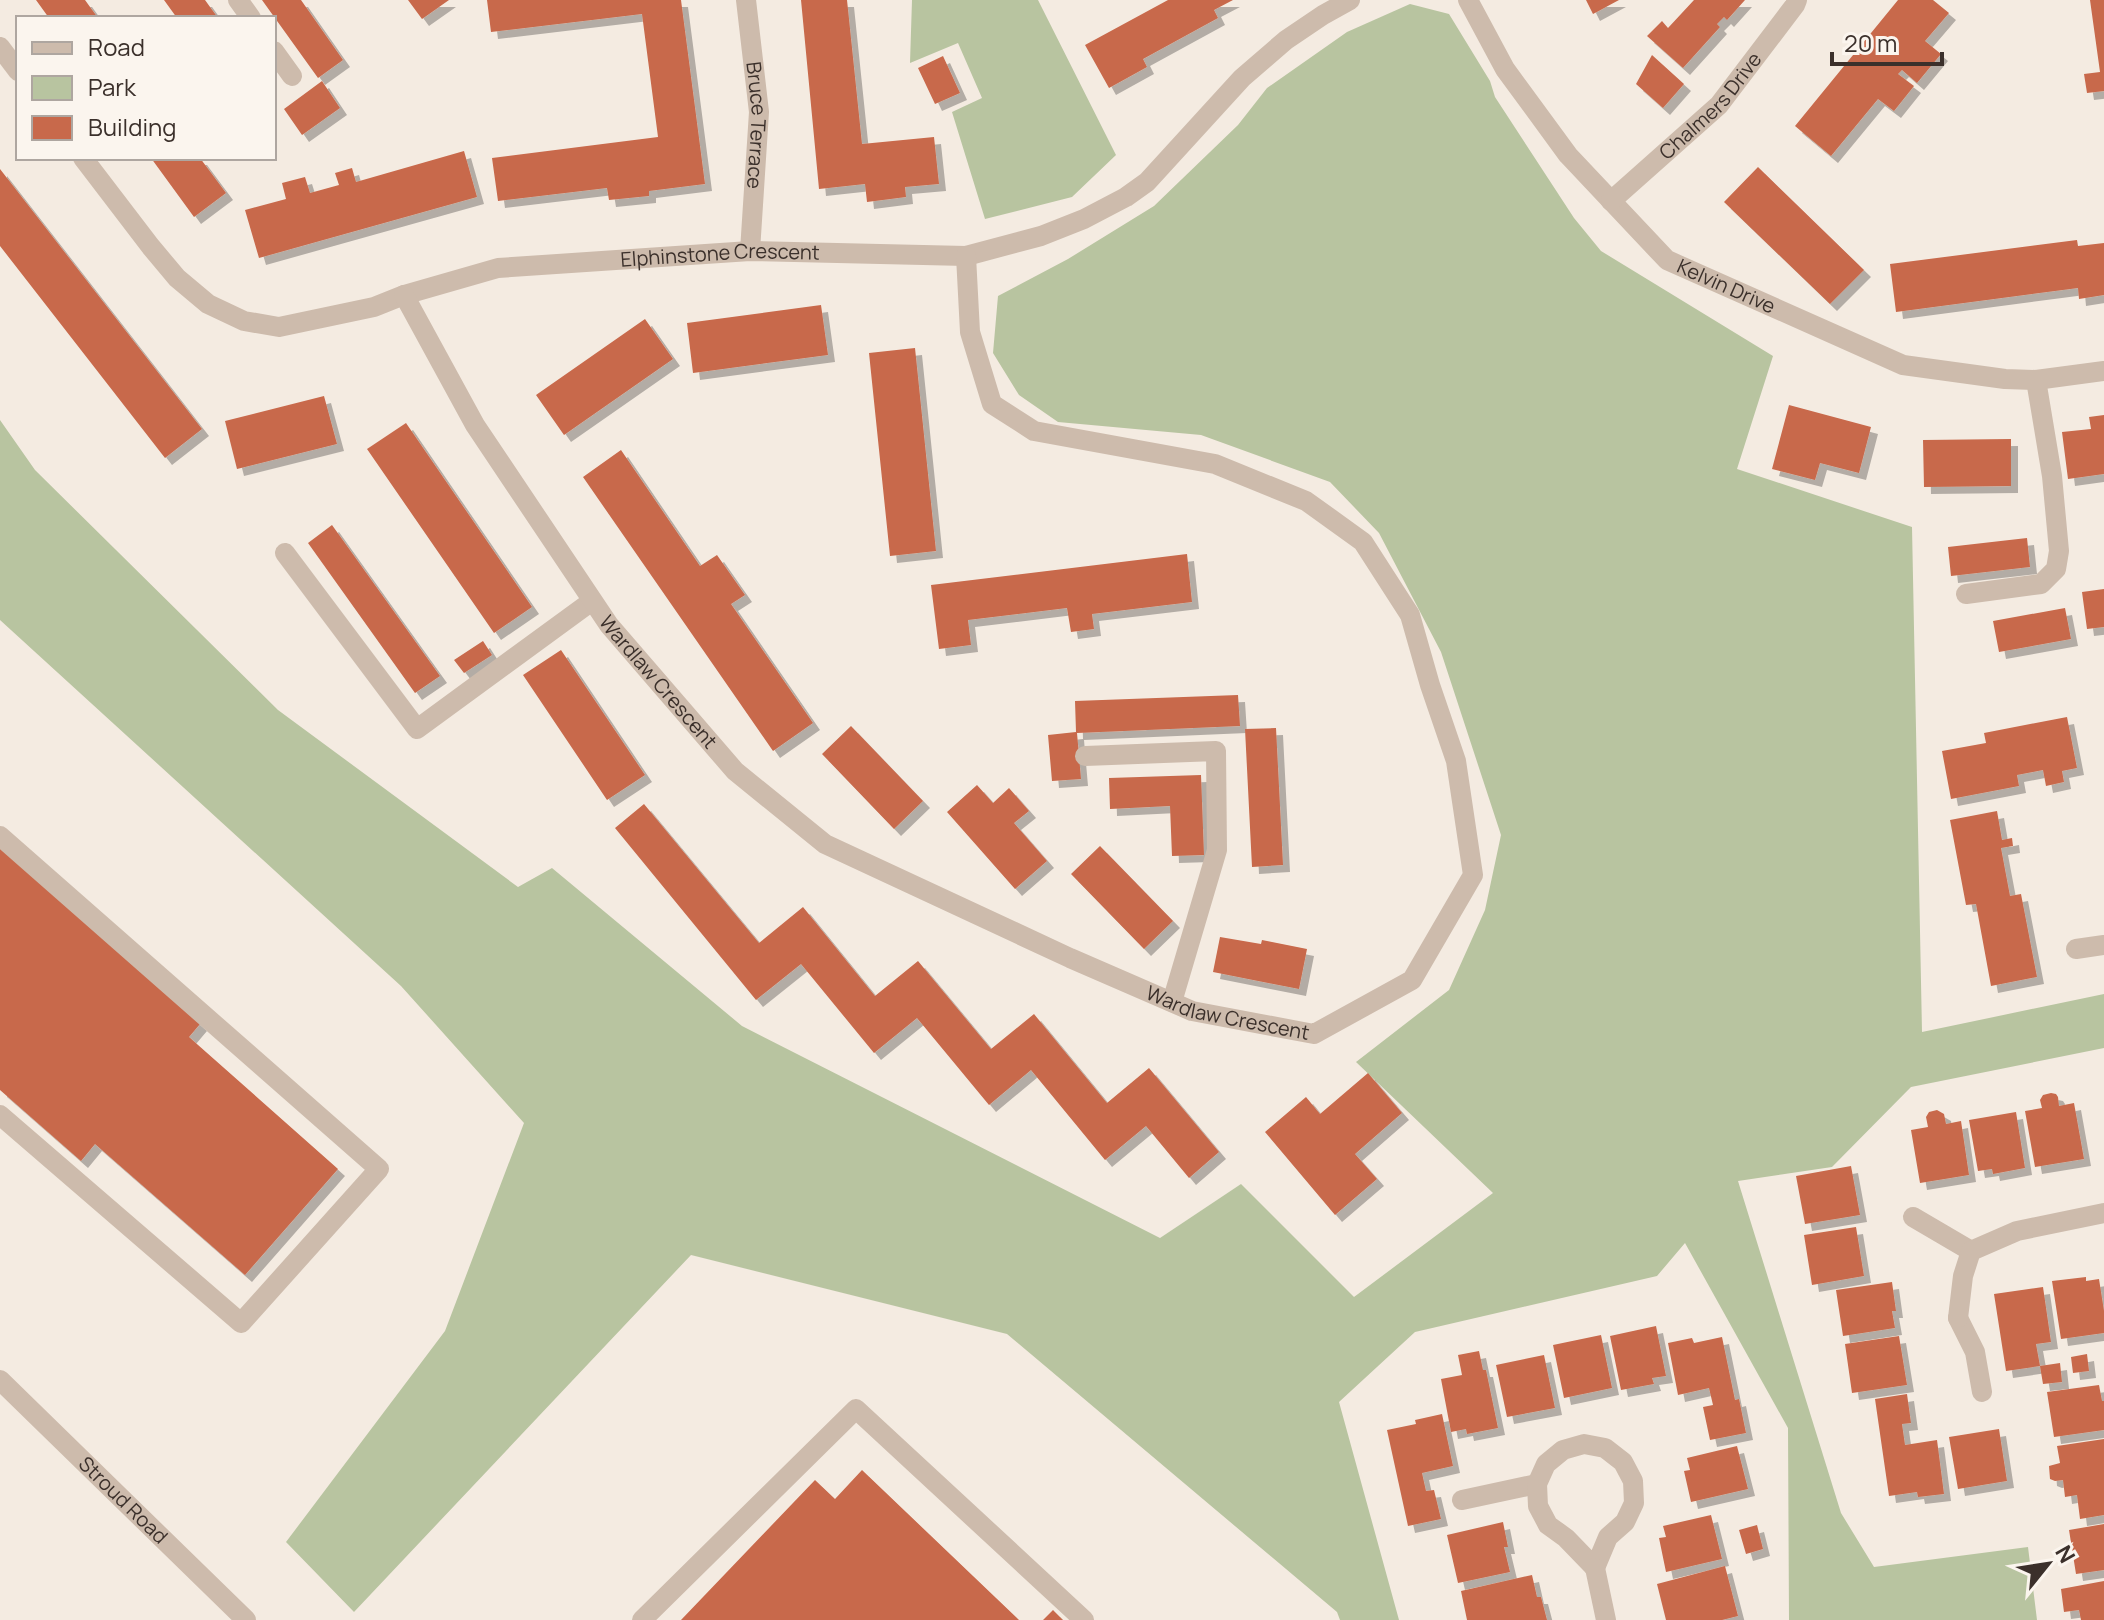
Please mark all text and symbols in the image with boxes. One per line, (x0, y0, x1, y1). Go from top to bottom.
legend (16, 16, 276, 160)
scale bar (1832, 16, 1942, 66)
text: 20 m (1844, 26, 1897, 59)
text: Road (88, 30, 145, 63)
street label: Chalmers Drive (1653, 46, 1767, 165)
street label: Bruce Terrace (740, 60, 773, 190)
text: Park (88, 70, 137, 103)
text: Building (88, 110, 176, 143)
street label: Elphinstone Crescent (620, 237, 820, 273)
street label: Kelvin Drive (1673, 252, 1780, 320)
street label: Wardlaw Crescent (593, 610, 724, 754)
street label: Wardlaw Crescent (1142, 979, 1312, 1046)
street label: Stroud Road (73, 1450, 174, 1549)
north arrow (2008, 1524, 2088, 1604)
text: N (2048, 1540, 2082, 1568)

